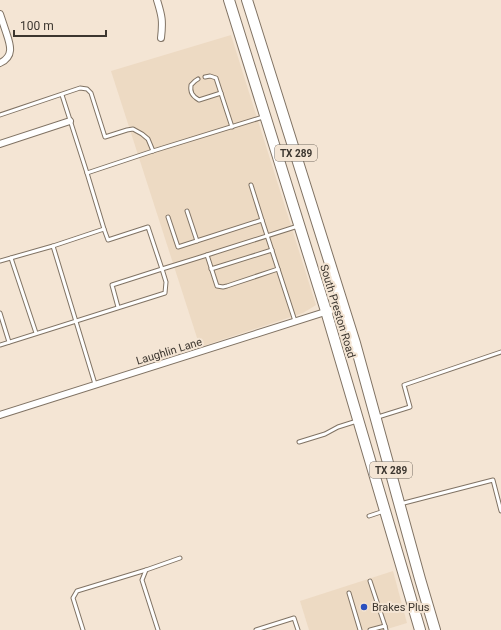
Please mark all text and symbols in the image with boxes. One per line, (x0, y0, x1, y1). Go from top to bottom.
scale bar (14, 12, 106, 38)
text: 100 m (20, 19, 54, 33)
road number: TX 289 (275, 145, 317, 161)
street label: South Preston Road (317, 263, 358, 359)
street label: Laughlin Lane (135, 335, 204, 368)
road number: TX 289 (370, 462, 412, 478)
place label: Brakes Plus (372, 601, 430, 614)
marker: Brakes Plus (359, 602, 369, 612)

